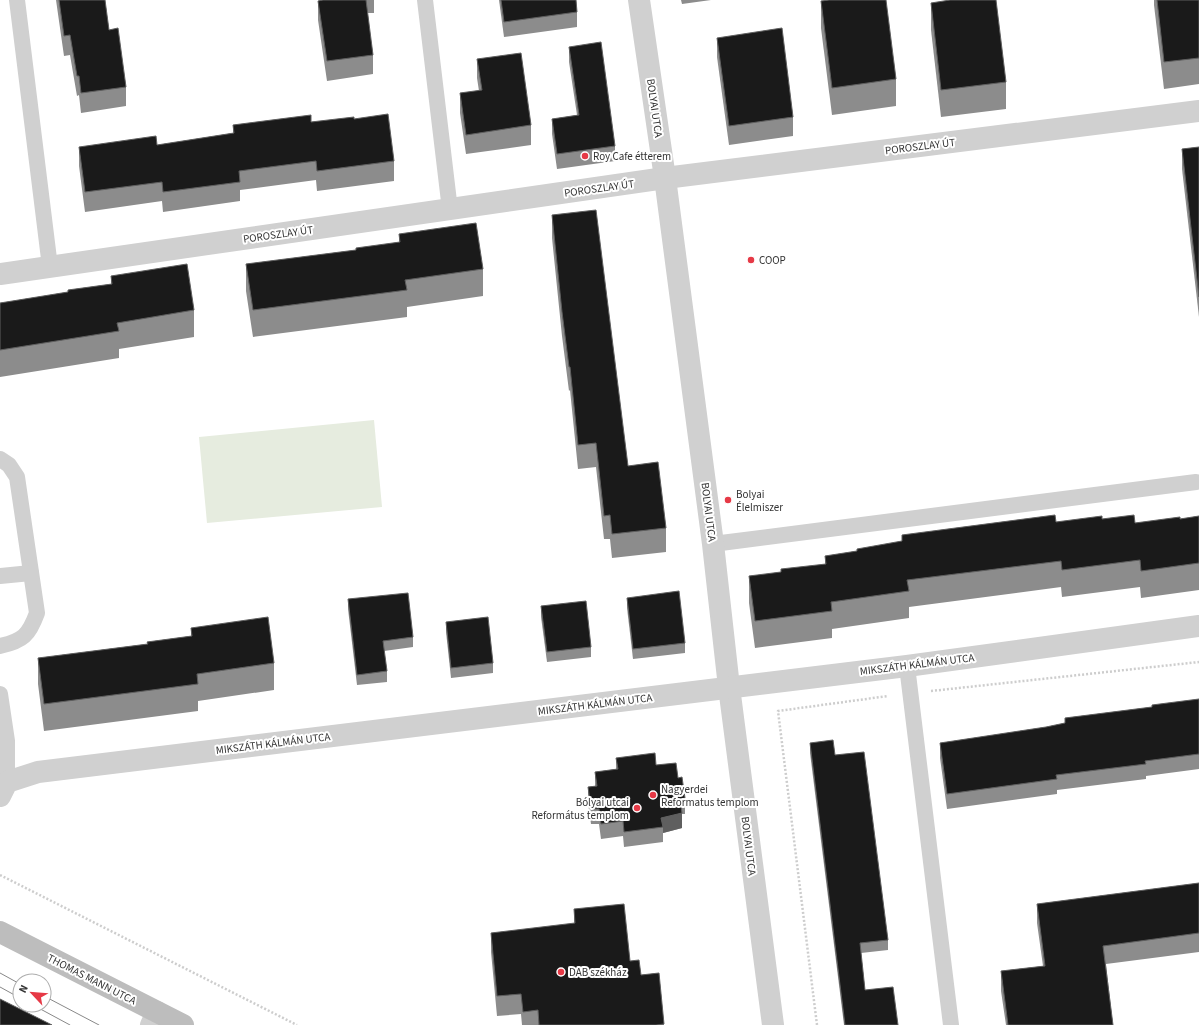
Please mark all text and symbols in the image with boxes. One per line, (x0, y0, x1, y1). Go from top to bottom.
street label: BOLYAI UTCA (643, 78, 666, 139)
street label: POROSZLAY ÚT (884, 135, 956, 158)
place label: Roy Cafe étterem (593, 149, 671, 164)
marker: Roy Cafe étterem (580, 151, 590, 161)
street label: POROSZLAY ÚT (563, 176, 635, 201)
street label: POROSZLAY ÚT (242, 222, 314, 247)
place label: COOP (759, 253, 786, 268)
marker: COOP (746, 255, 756, 265)
street label: BOLYAI UTCA (697, 482, 720, 542)
place label: Bolyai Élelmiszer (736, 487, 783, 515)
marker: Bolyai Élelmiszer (723, 495, 733, 505)
street label: MIKSZÁTH KÁLMÁN UTCA (859, 650, 975, 679)
street label: MIKSZÁTH KÁLMÁN UTCA (537, 690, 653, 719)
street label: MIKSZÁTH KÁLMÁN UTCA (215, 729, 331, 758)
place label: Nagyerdei Reformatus templom (661, 782, 759, 810)
marker: Nagyerdei Reformatus templom (648, 790, 658, 800)
place label: Bólyai utcai Református templom (531, 795, 629, 823)
marker: Bólyai utcai Református templom (632, 803, 642, 813)
street label: BOLYAI UTCA (737, 816, 760, 876)
street label: THOMAS MANN UTCA (45, 951, 139, 1008)
place label: DAB székház (569, 965, 627, 980)
marker: DAB székház (556, 967, 566, 977)
north arrow (12, 973, 52, 1013)
text: N (15, 982, 32, 995)

